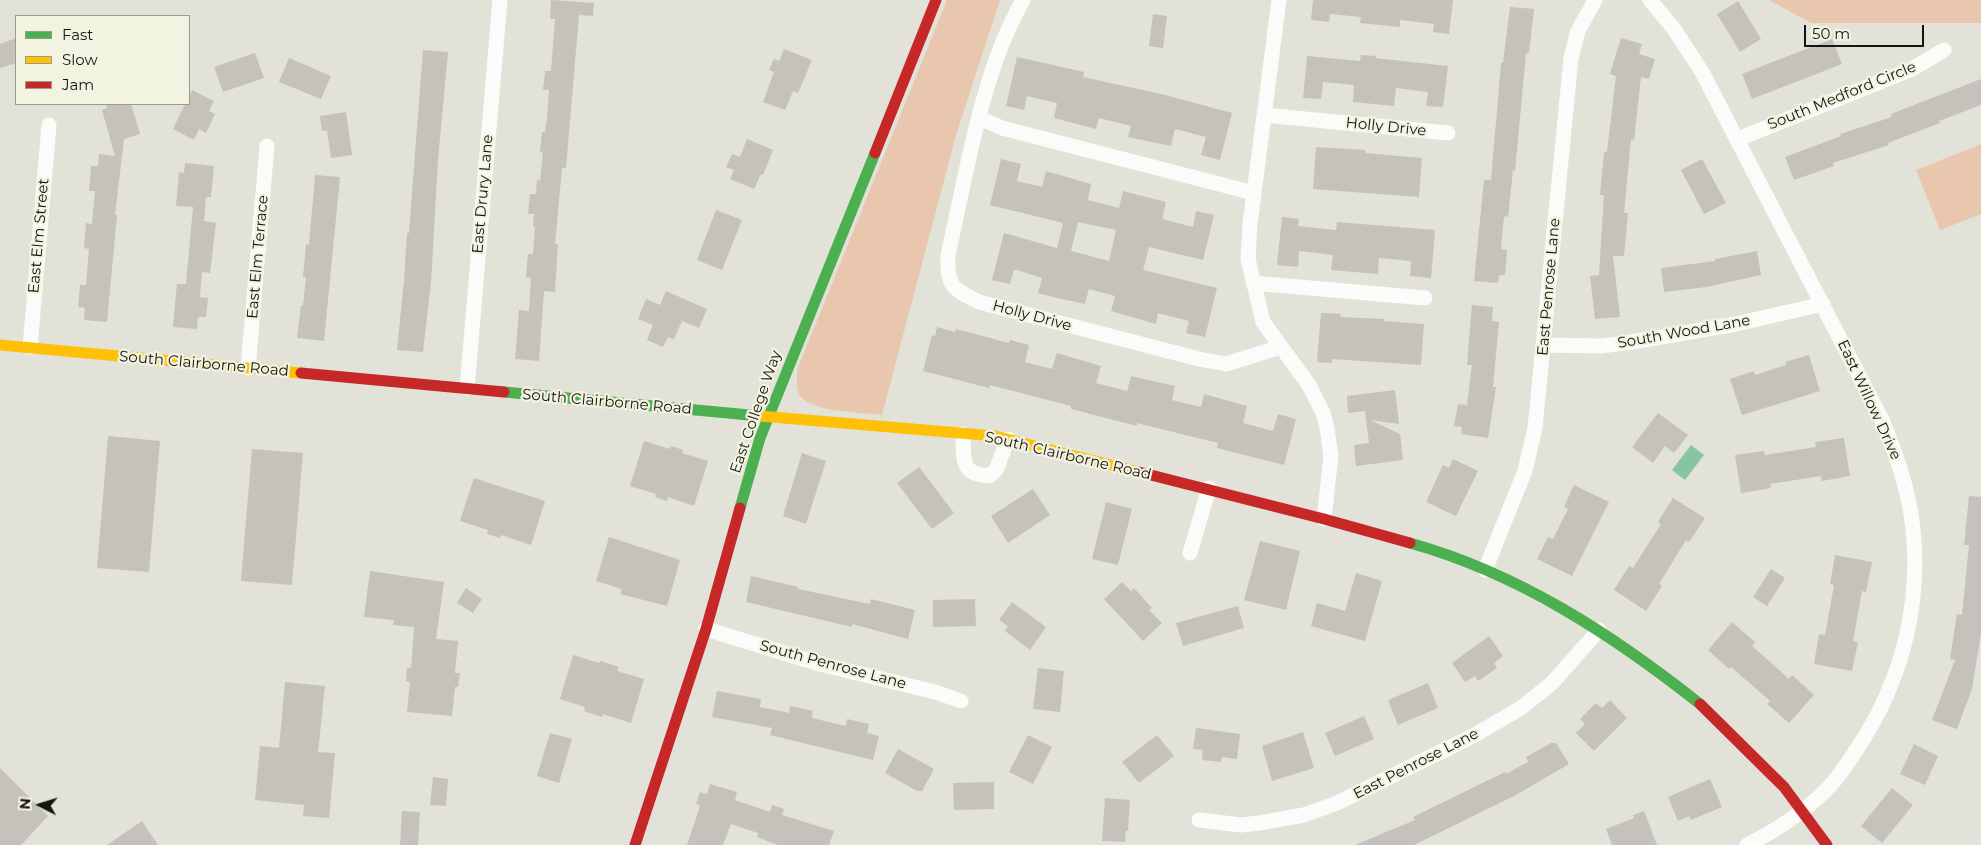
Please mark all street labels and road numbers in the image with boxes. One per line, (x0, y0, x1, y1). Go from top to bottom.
street label: South Medford Circle (1765, 58, 1919, 134)
street label: Holly Drive (1345, 114, 1427, 140)
street label: East Drury Lane (469, 134, 497, 254)
street label: East Elm Street (25, 178, 53, 294)
street label: East Elm Terrace (244, 194, 272, 320)
street label: East Penrose Lane (1534, 217, 1564, 357)
street label: Holly Drive (991, 297, 1073, 335)
street label: South Wood Lane (1616, 311, 1752, 353)
street label: East Willow Drive (1833, 337, 1905, 463)
street label: South Clairborne Road (118, 348, 290, 380)
street label: East College Way (727, 348, 785, 476)
street label: South Clairborne Road (521, 386, 693, 418)
street label: South Clairborne Road (983, 428, 1153, 484)
street label: South Penrose Lane (758, 637, 908, 693)
street label: East Penrose Lane (1350, 725, 1482, 803)

